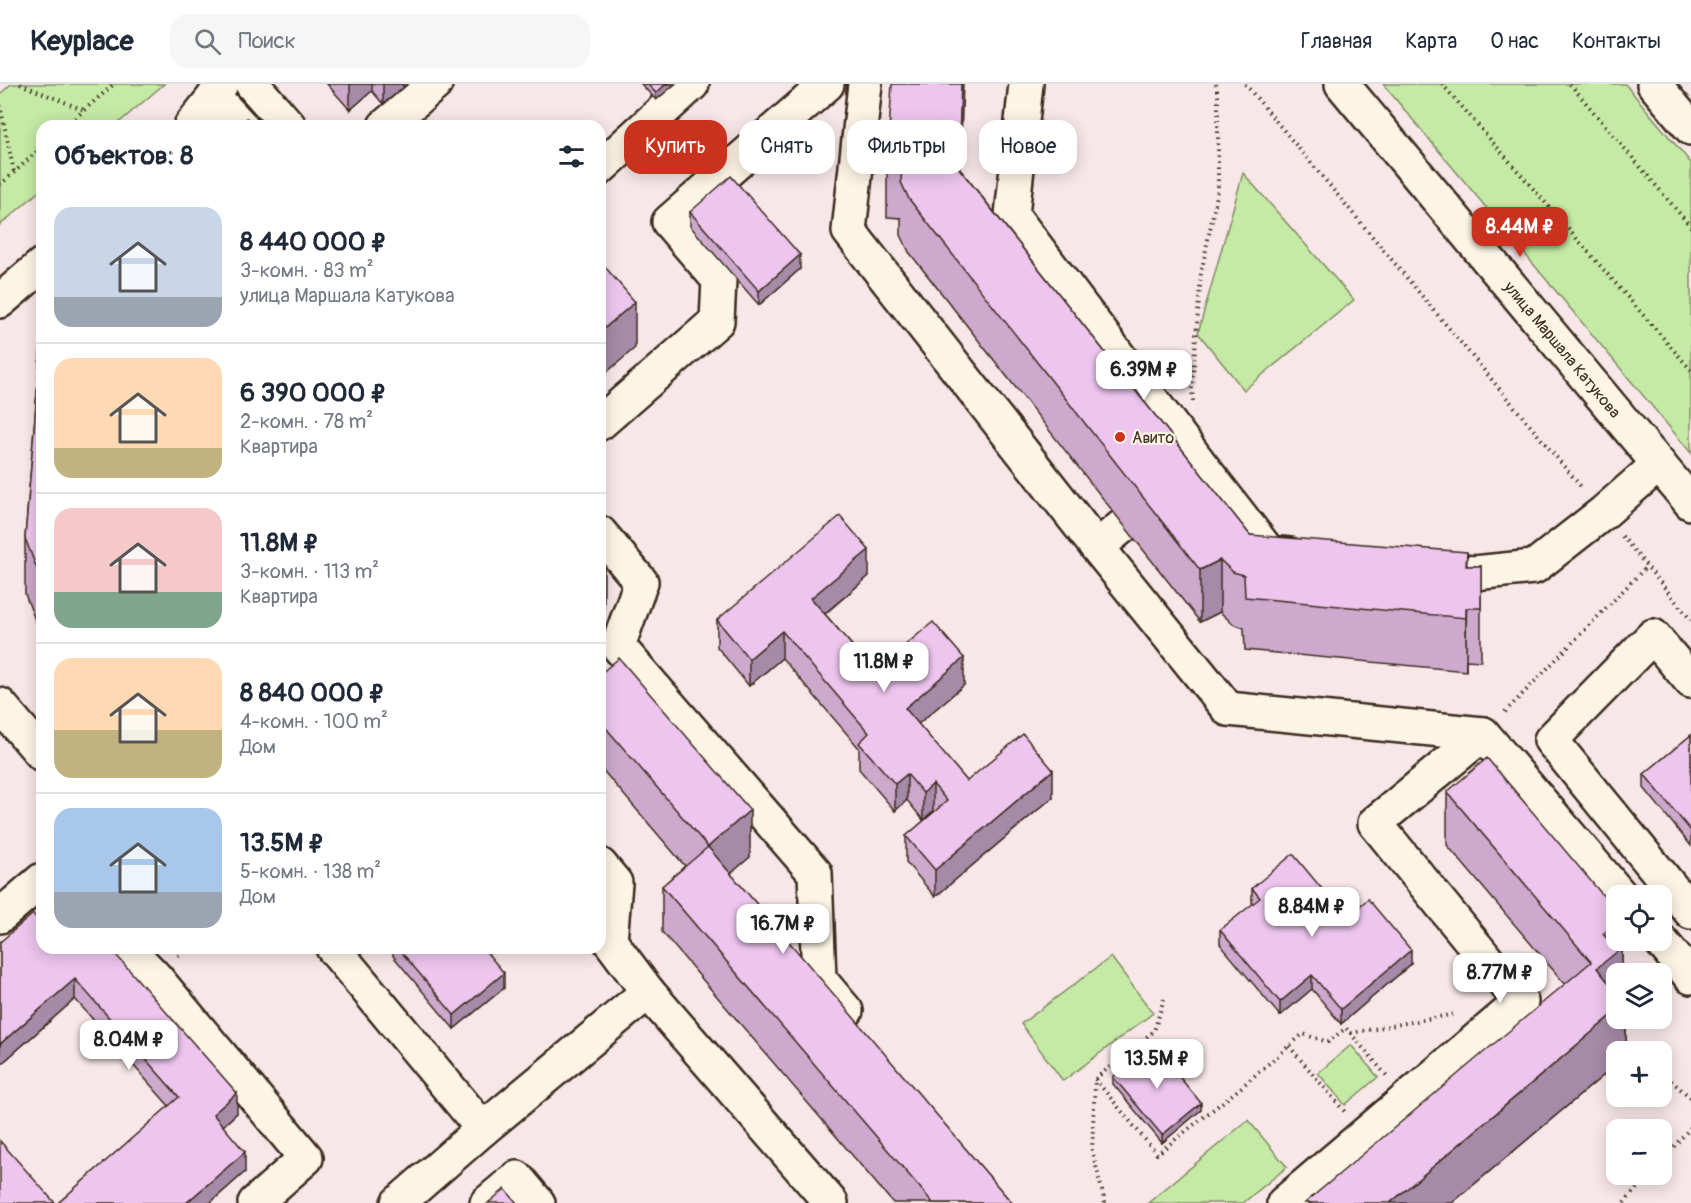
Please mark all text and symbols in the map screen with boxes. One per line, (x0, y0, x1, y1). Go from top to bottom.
search box (170, 14, 590, 68)
text: Keyplace (30, 24, 134, 59)
icon: search (191, 25, 224, 58)
text: Поиск (239, 27, 296, 55)
text: Главная (1301, 28, 1372, 55)
text: Карта (1405, 28, 1457, 55)
text: О нас (1490, 28, 1539, 55)
text: Контакты (1572, 28, 1661, 55)
chip: Купить (624, 120, 727, 174)
chip: Снять (739, 120, 835, 174)
chip: Фильтры (847, 120, 967, 174)
chip: Новое (979, 120, 1077, 174)
text: Объектов: 8 (54, 140, 193, 172)
icon: filters (555, 140, 588, 173)
pin: 8.44M ₽ (1465, 207, 1575, 258)
text: 8.44M ₽ (1486, 214, 1554, 239)
text: 8 440 000 ₽ (240, 226, 387, 258)
icon: home (102, 231, 174, 303)
text: 3-комн. · 83 m² (240, 258, 374, 283)
street label: улица Маршала Катукова (1499, 277, 1625, 422)
text: улица Маршала Катукова (240, 283, 454, 308)
pin: 6.39M ₽ (1089, 350, 1199, 401)
text: 6.39M ₽ (1110, 357, 1178, 382)
text: 6 390 000 ₽ (240, 377, 387, 409)
icon: home (102, 382, 174, 454)
text: 2-комн. · 78 m² (240, 409, 373, 434)
place label: Авито (1132, 428, 1174, 448)
marker: Авито (1113, 430, 1127, 444)
text: Квартира (240, 434, 318, 459)
text: 11.8M ₽ (240, 527, 319, 559)
icon: home (102, 532, 174, 604)
text: 3-комн. · 113 m² (240, 559, 379, 584)
text: Квартира (240, 584, 318, 609)
pin: 11.8M ₽ (829, 642, 939, 693)
text: 11.8M ₽ (854, 649, 914, 674)
text: 8 840 000 ₽ (240, 677, 385, 709)
icon: home (102, 682, 174, 754)
text: 4-комн. · 100 m² (240, 709, 388, 734)
text: Дом (240, 734, 276, 759)
text: 13.5M ₽ (240, 827, 324, 859)
icon: home (102, 832, 174, 904)
text: 5-комн. · 138 m² (240, 859, 381, 884)
text: Дом (240, 884, 276, 909)
map controls (1606, 885, 1672, 1185)
button: locate (1606, 885, 1672, 951)
pin: 8.84M ₽ (1257, 887, 1367, 938)
text: 8.84M ₽ (1279, 894, 1345, 919)
pin: 16.7M ₽ (728, 904, 838, 955)
text: 16.7M ₽ (750, 911, 816, 936)
pin: 8.77M ₽ (1445, 953, 1555, 1004)
text: 8.77M ₽ (1467, 960, 1533, 985)
button: layers (1606, 963, 1672, 1029)
pin: 8.04M ₽ (74, 1020, 184, 1071)
text: 8.04M ₽ (94, 1027, 164, 1052)
pin: 13.5M ₽ (1102, 1039, 1212, 1090)
button: + (1606, 1041, 1672, 1107)
text: 13.5M ₽ (1125, 1046, 1189, 1071)
button: − (1606, 1119, 1672, 1185)

